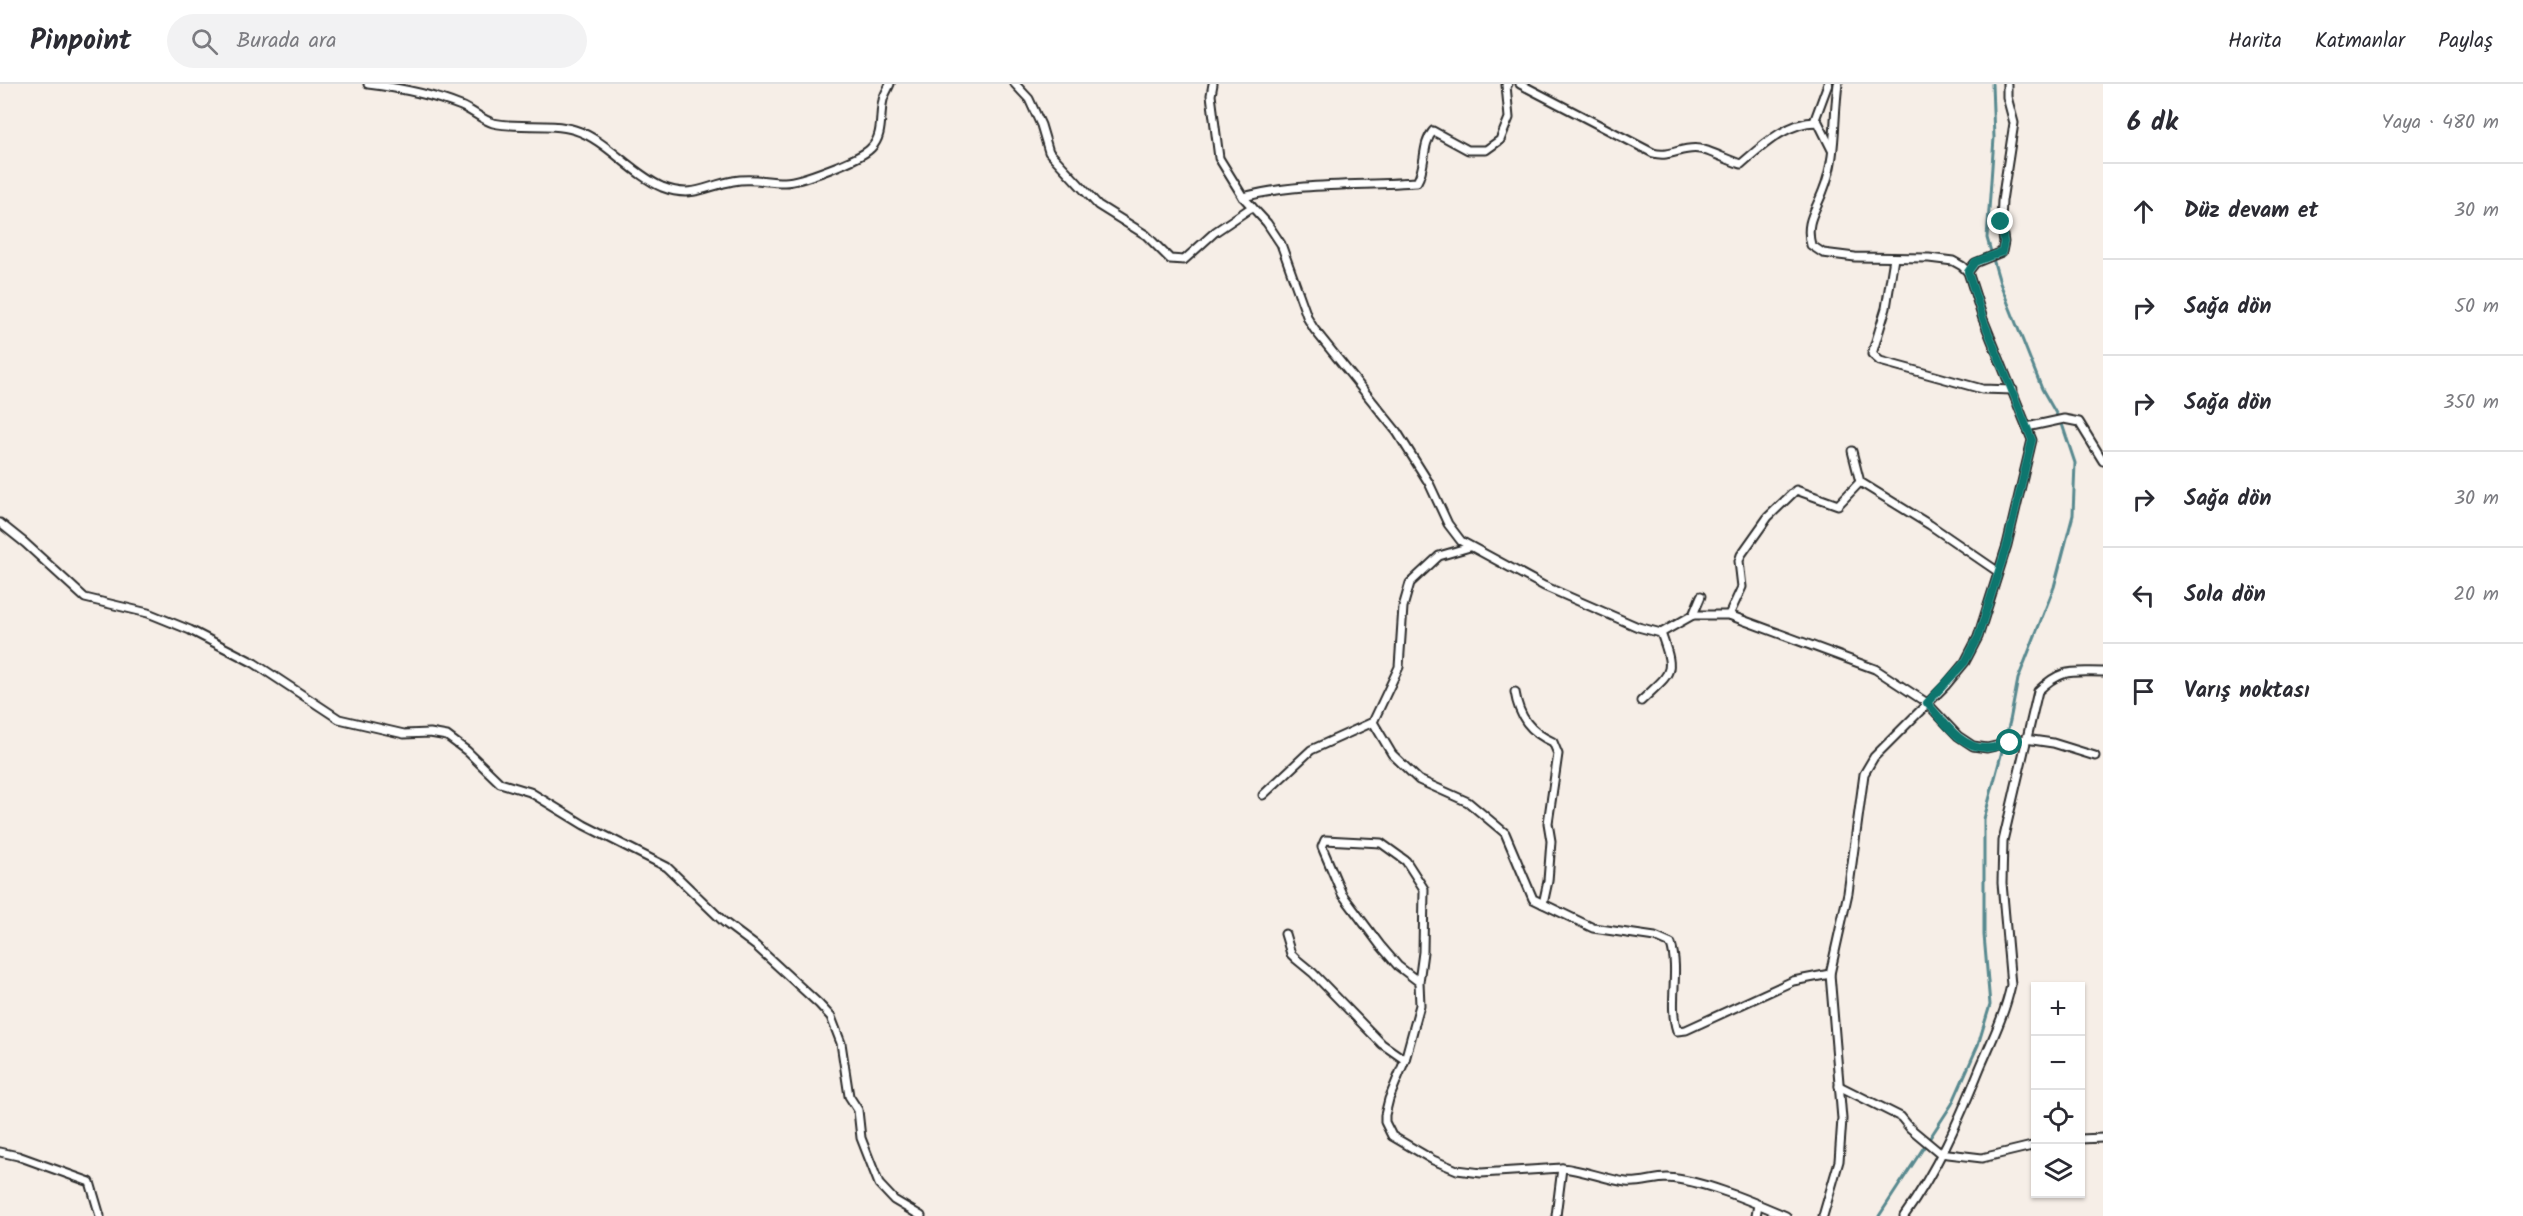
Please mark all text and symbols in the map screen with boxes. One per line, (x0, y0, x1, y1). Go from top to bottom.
search box (167, 14, 587, 68)
text: Pinpoint (30, 19, 131, 64)
text: Burada ara (236, 24, 337, 59)
icon: search (188, 25, 221, 58)
text: Harita (2228, 25, 2282, 58)
text: Katmanlar (2315, 25, 2405, 58)
text: Paylaş (2438, 25, 2493, 58)
text: 6 dk (2127, 102, 2178, 144)
text: Yaya · 480 m (2382, 107, 2499, 139)
text: Düz devam et (2184, 194, 2318, 229)
icon: ahead (2127, 195, 2160, 228)
text: 30 m (2454, 195, 2499, 227)
route end (1987, 208, 2013, 234)
text: Sağa dön (2184, 290, 2271, 325)
icon: right (2127, 291, 2160, 324)
text: 50 m (2454, 291, 2499, 323)
text: Sağa dön (2184, 386, 2271, 421)
icon: right (2127, 387, 2160, 420)
text: 350 m (2443, 387, 2499, 419)
text: Sağa dön (2184, 482, 2271, 517)
icon: right (2127, 483, 2160, 516)
text: 30 m (2454, 483, 2499, 515)
text: Sola dön (2184, 578, 2266, 613)
icon: left (2127, 579, 2160, 612)
text: 20 m (2453, 579, 2499, 611)
text: Varış noktası (2184, 674, 2310, 709)
icon: arrive (2127, 675, 2160, 708)
route start (1996, 729, 2022, 755)
map controls (2031, 982, 2085, 1198)
button: + (2031, 982, 2085, 1036)
button: − (2031, 1036, 2085, 1090)
button: locate (2031, 1090, 2085, 1144)
button: layers (2031, 1144, 2085, 1198)

